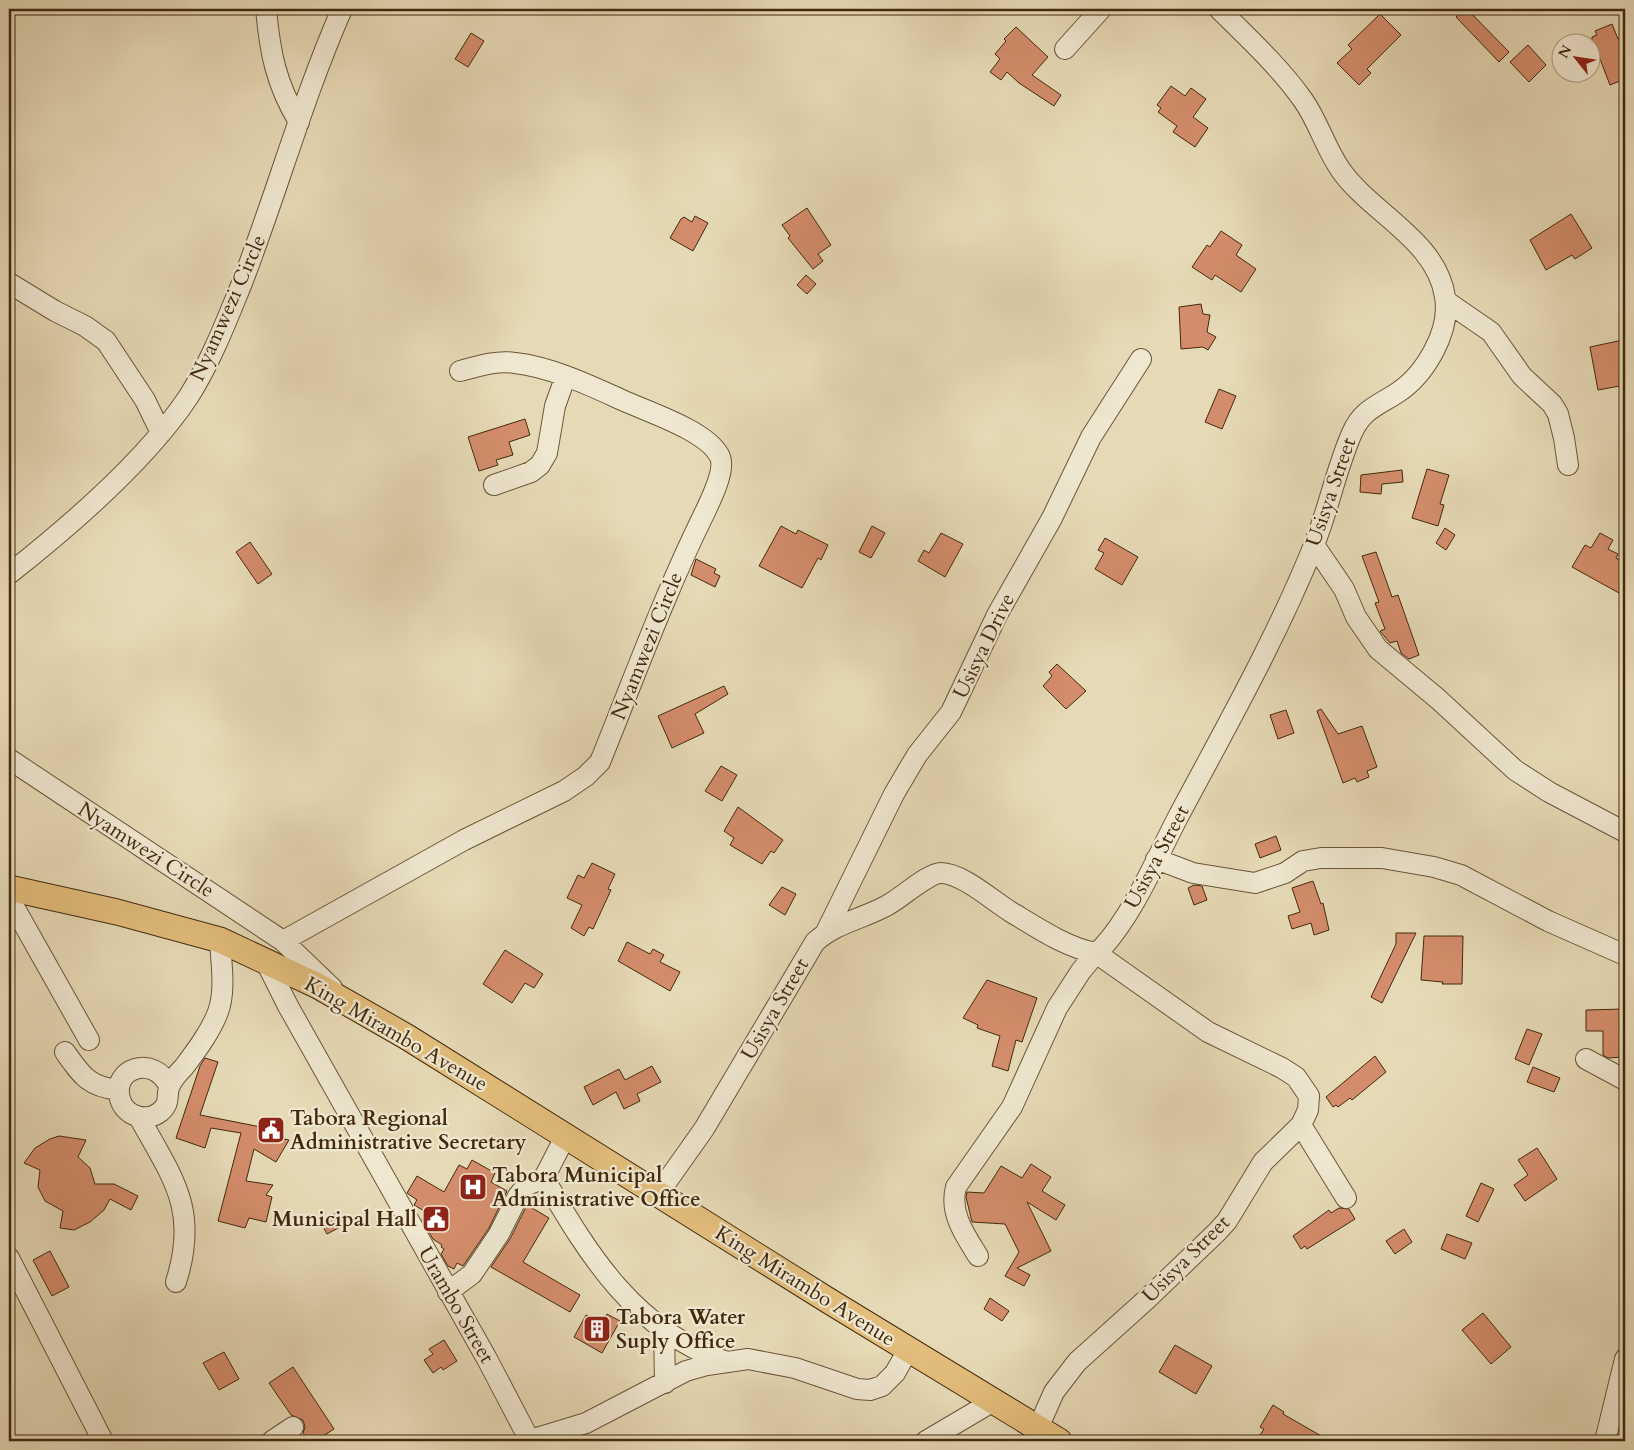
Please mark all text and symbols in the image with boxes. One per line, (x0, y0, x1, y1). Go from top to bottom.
north arrow (1552, 32, 1602, 82)
text: N (1554, 42, 1576, 62)
street label: Nyamwezi Circle (183, 230, 273, 386)
street label: Usisya Street (1299, 433, 1363, 550)
street label: Nyamwezi Circle (604, 568, 690, 724)
street label: Usisya Drive (946, 589, 1022, 703)
street label: Nyamwezi Circle (72, 795, 220, 905)
street label: Usisya Street (1118, 800, 1197, 914)
street label: Usisya Street (734, 952, 816, 1065)
street label: King Mirambo Avenue (299, 970, 493, 1098)
place label: Tabora Regional Administrative Secretary (290, 1104, 527, 1157)
public building icon: Tabora Regional Administrative Secretary (256, 1115, 286, 1145)
place label: Tabora Municipal Administrative Office (492, 1161, 701, 1214)
hospital icon: Tabora Municipal Administrative Office (458, 1172, 488, 1202)
public building icon: Municipal Hall (421, 1204, 451, 1234)
place label: Municipal Hall (272, 1205, 417, 1234)
street label: Usisya Street (1136, 1208, 1237, 1309)
street label: King Mirambo Avenue (709, 1219, 901, 1353)
street label: Urambo Street (411, 1241, 501, 1369)
place label: Tabora Water Suply Office (616, 1303, 746, 1356)
building icon: Tabora Water Suply Office (582, 1314, 612, 1344)

